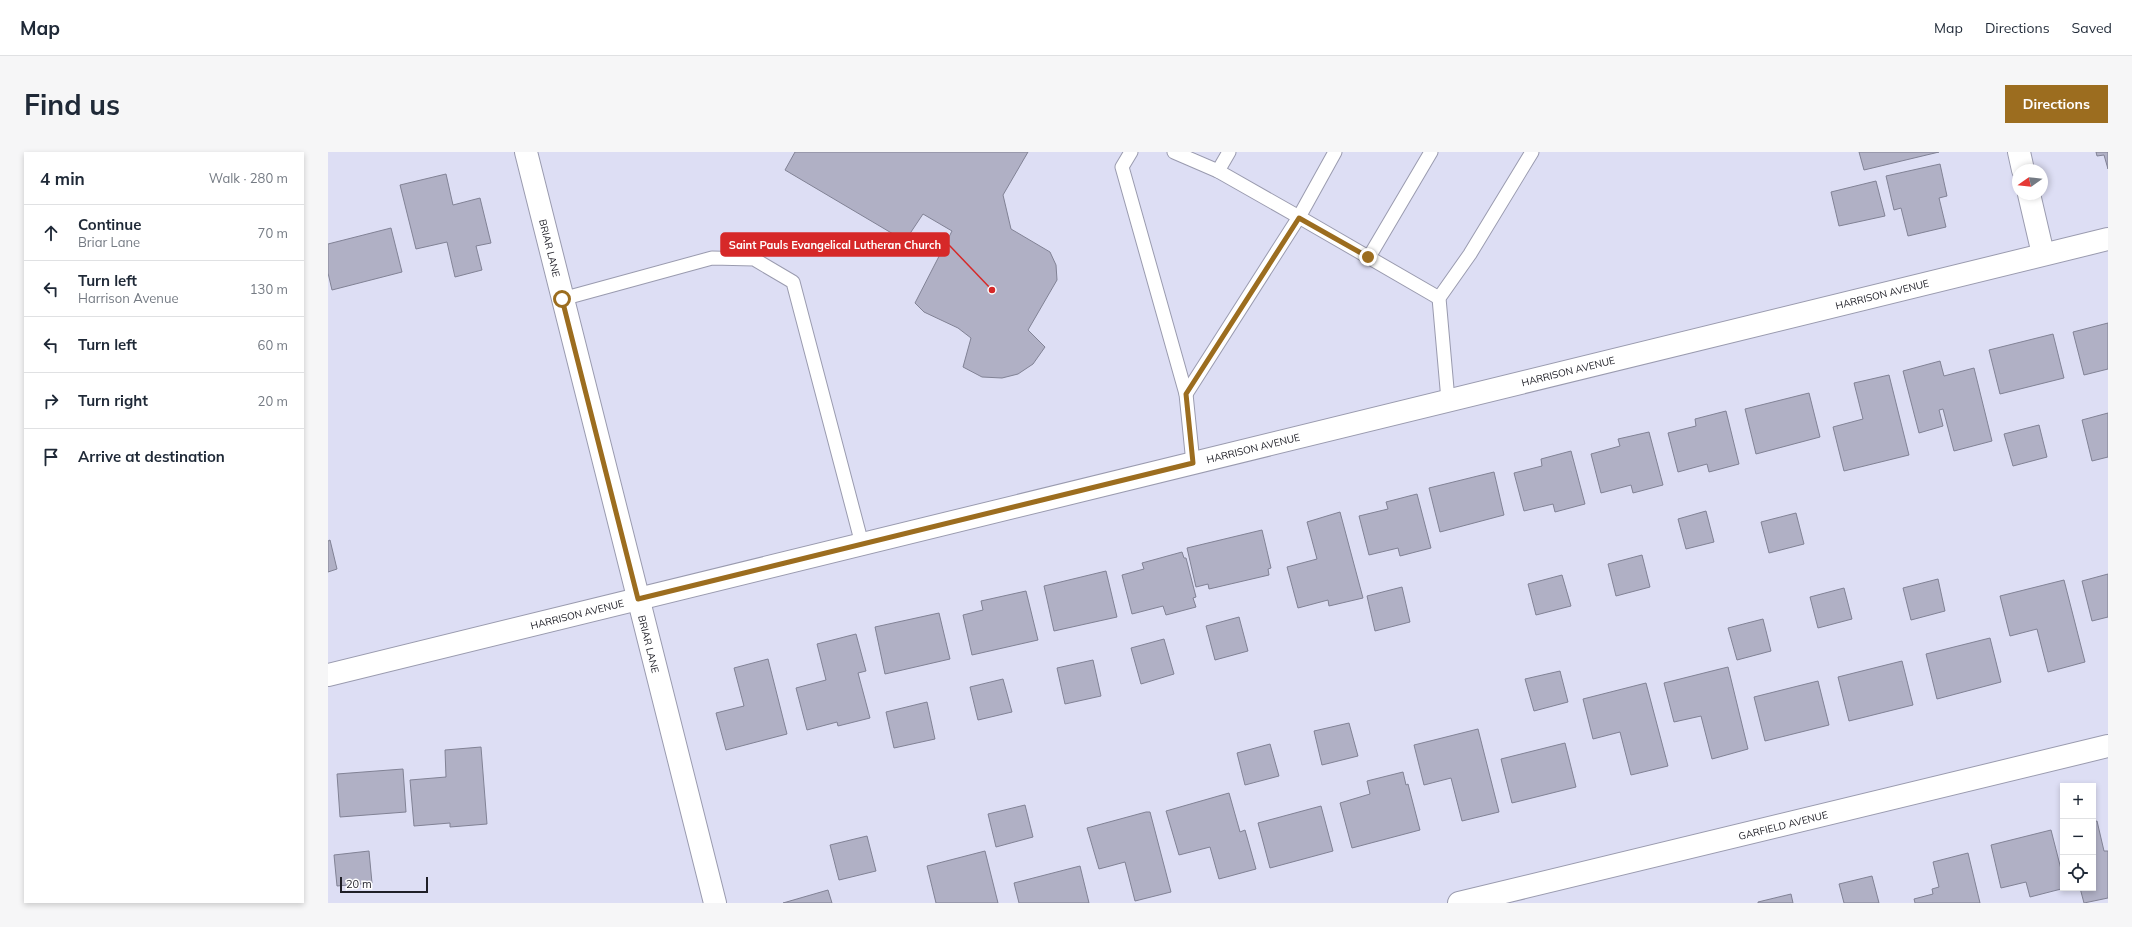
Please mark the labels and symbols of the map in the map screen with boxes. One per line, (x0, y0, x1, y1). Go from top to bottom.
north arrow (2012, 164, 2048, 200)
street label: BRIAR LANE (536, 218, 563, 278)
callout: Saint Pauls Evangelical Lutheran Church (721, 233, 949, 256)
text: Saint Pauls Evangelical Lutheran Church (729, 238, 941, 252)
route end (1359, 248, 1377, 266)
street label: HARRISON AVENUE (1834, 277, 1930, 312)
route start (553, 290, 571, 308)
street label: HARRISON AVENUE (1520, 354, 1616, 389)
street label: HARRISON AVENUE (1205, 431, 1301, 466)
street label: HARRISON AVENUE (529, 597, 625, 632)
street label: BRIAR LANE (635, 614, 662, 674)
street label: GARFIELD AVENUE (1737, 808, 1829, 843)
scale bar (340, 875, 428, 894)

